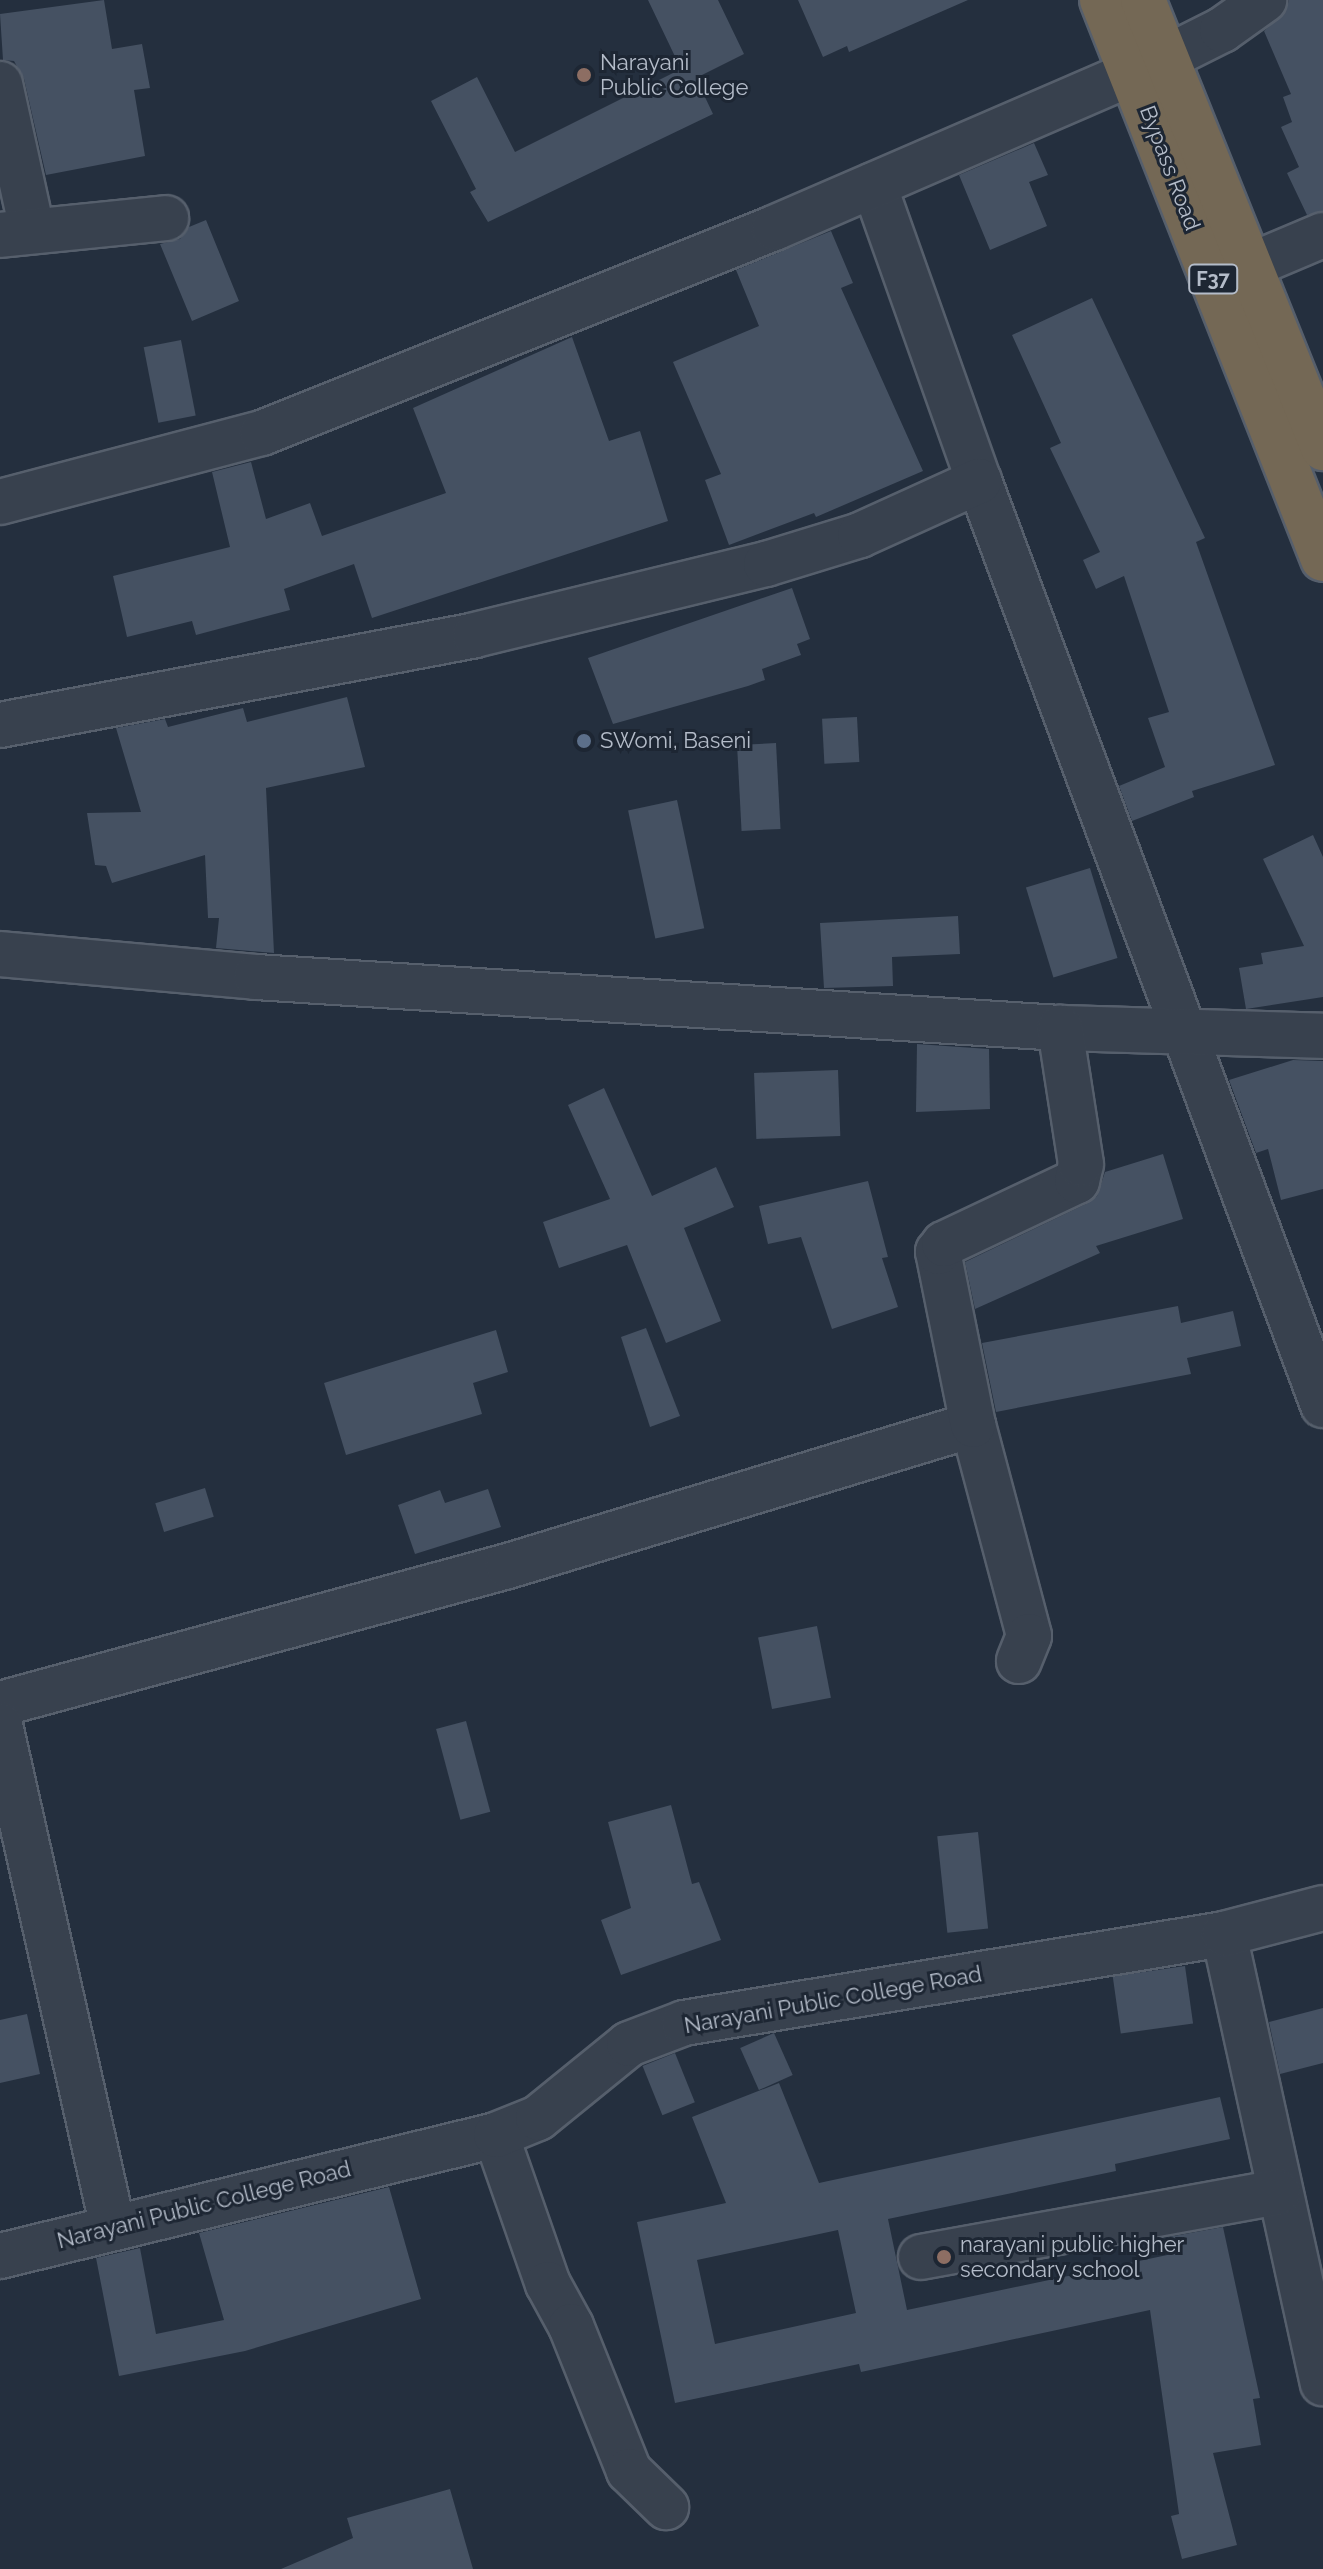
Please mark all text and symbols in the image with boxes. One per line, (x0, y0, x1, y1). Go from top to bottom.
place label: Narayani Public College (600, 49, 748, 100)
marker: Narayani Public College (575, 66, 593, 84)
street label: Bypass Road (1134, 102, 1206, 234)
road number: F37 (1187, 263, 1239, 295)
place label: SWomi, Baseni (600, 728, 751, 754)
marker: SWomi, Baseni (575, 732, 593, 750)
street label: Narayani Public College Road (682, 1961, 984, 2039)
street label: Narayani Public College Road (54, 2156, 354, 2254)
place label: narayani public higher secondary school (960, 2231, 1184, 2282)
marker: narayani public higher secondary school (935, 2248, 953, 2266)

